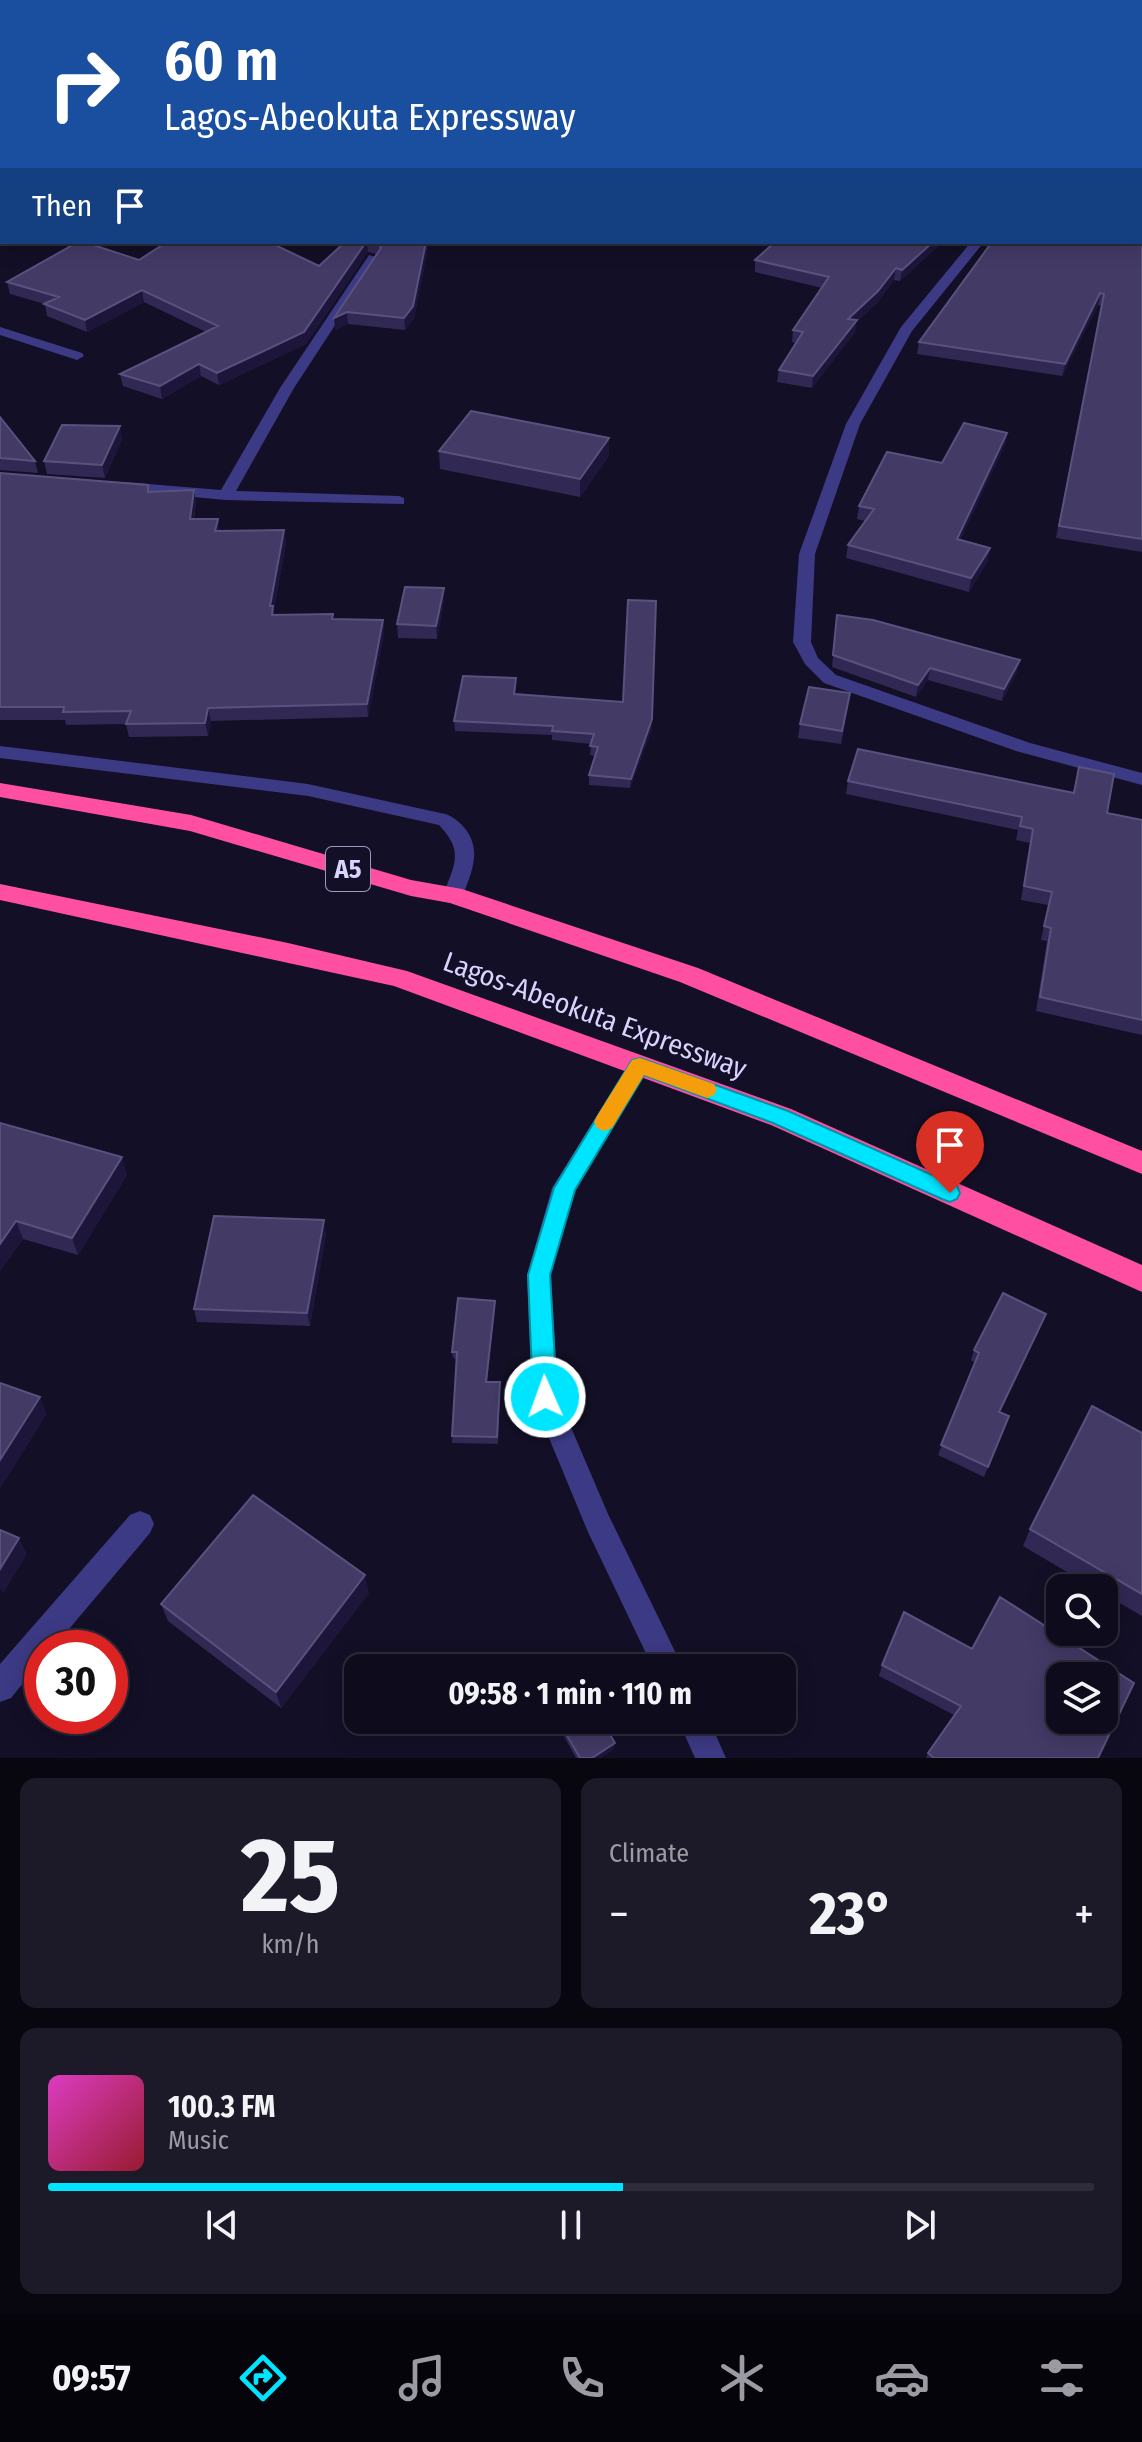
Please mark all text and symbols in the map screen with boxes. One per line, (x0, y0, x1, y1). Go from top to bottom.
text: 60 m (164, 28, 278, 95)
icon: right (32, 32, 136, 136)
text: Lagos-Abeokuta Expressway (164, 96, 576, 140)
icon: arrive (108, 184, 152, 228)
text: Then (32, 188, 92, 224)
road number: A5 (326, 847, 370, 891)
street label: Lagos-Abeokuta Expressway (439, 945, 752, 1085)
pin (916, 1111, 984, 1193)
icon: arrive (928, 1123, 972, 1167)
position arrow (503, 1355, 587, 1439)
map controls (1046, 1574, 1118, 1734)
button: search (1046, 1574, 1118, 1646)
speed limit sign: 30 (24, 1630, 128, 1734)
button: layers (1046, 1662, 1118, 1734)
text: 09:58 · 1 min · 110 m (448, 1676, 692, 1712)
text: 25 (241, 1814, 340, 1939)
text: Climate (609, 1838, 689, 1869)
text: 23° (809, 1878, 894, 1950)
text: − (609, 1888, 629, 1941)
text: + (1074, 1888, 1094, 1941)
text: km/h (262, 1929, 319, 1960)
text: 100.3 FM (168, 2089, 275, 2125)
text: Music (168, 2125, 229, 2156)
icon: previous (200, 2203, 244, 2247)
icon: pause (549, 2203, 593, 2247)
icon: next (898, 2203, 942, 2247)
icon: directions (235, 2350, 291, 2406)
icon: music (394, 2350, 450, 2406)
icon: phone (554, 2350, 610, 2406)
icon: climate (714, 2350, 770, 2406)
icon: car (874, 2350, 930, 2406)
icon: filters (1034, 2350, 1090, 2406)
text: 09:57 (52, 2356, 131, 2400)

